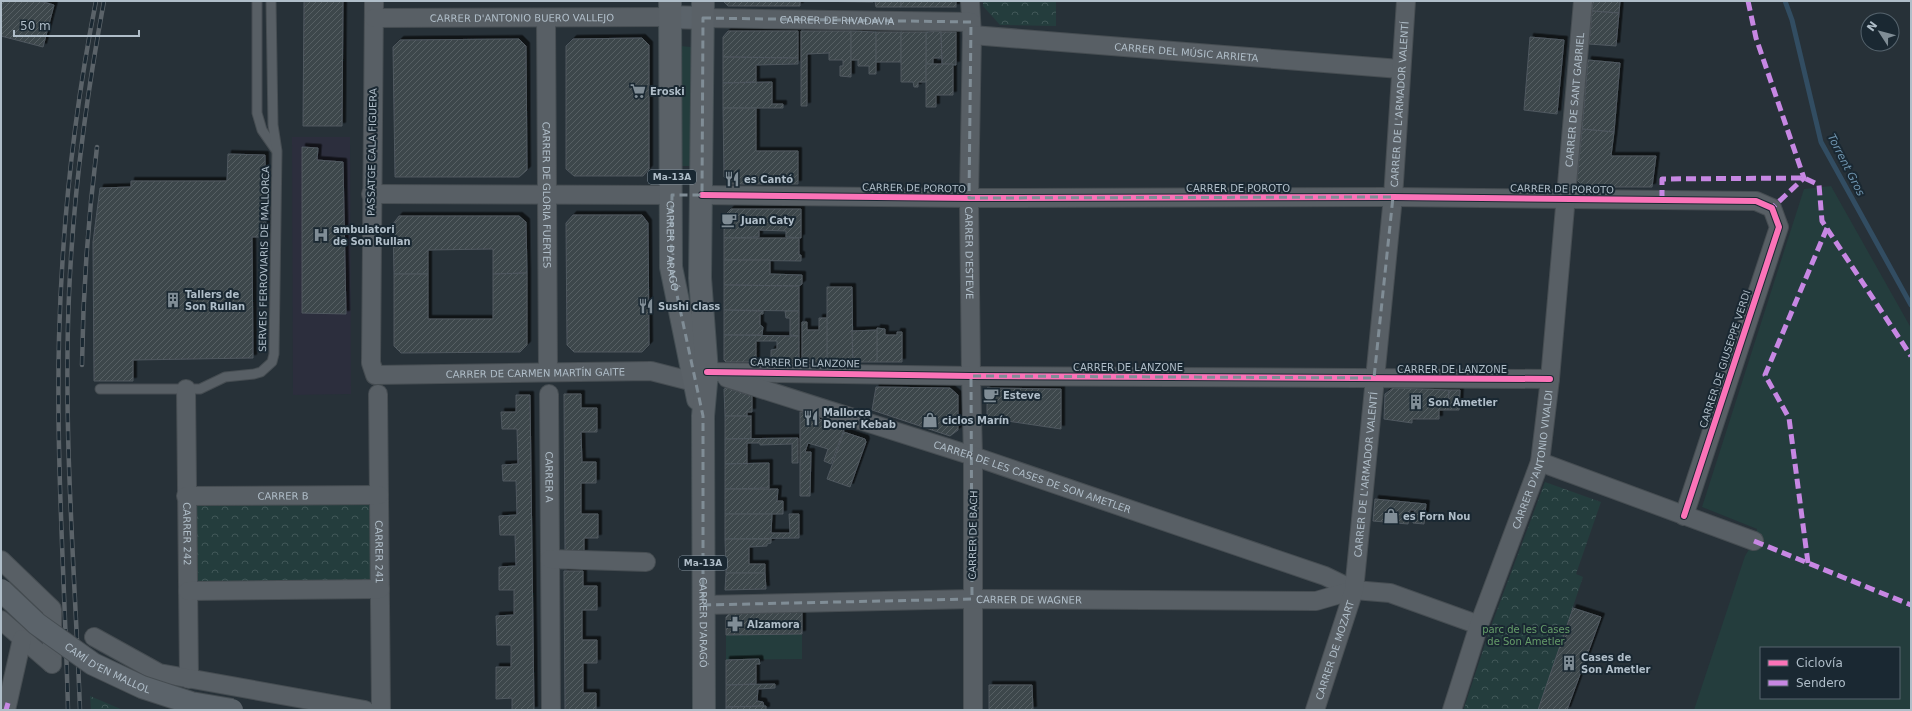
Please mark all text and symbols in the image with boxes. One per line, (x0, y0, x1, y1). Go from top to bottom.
scale bar (14, 12, 139, 38)
street label: CARRER D'ANTONIO BUERO VALLEJO (430, 12, 614, 23)
north arrow (1860, 12, 1900, 52)
street label: CARRER DE RIVADAVIA (780, 14, 895, 26)
text: 50 m (20, 19, 51, 33)
text: N (1864, 19, 1880, 34)
street label: CARRER DE L'ARMADOR VALENTÍ (1388, 21, 1410, 188)
street label: CARRER DE SANT GABRIEL (1563, 32, 1586, 168)
street label: CARRER DEL MÚSIC ARRIETA (1114, 41, 1259, 63)
supermarket icon: Eroski (629, 82, 647, 100)
place label: Eroski (650, 86, 685, 97)
street label: PASSATGE CALA FIGUERA (365, 88, 379, 216)
street label: CARRER DE GLORIA FUERTES (541, 122, 553, 268)
water label: Torrent Gros (1825, 132, 1867, 199)
street label: SERVEIS FERROVIARIS DE MALLORCA (257, 166, 271, 352)
road number: Ma-13A (648, 170, 696, 184)
restaurant icon: es Cantó (723, 170, 741, 188)
place label: es Cantó (744, 174, 793, 185)
street label: CARRER DE POROTO (862, 182, 966, 194)
street label: CARRER DE POROTO (1186, 183, 1290, 194)
street label: CARRER DE POROTO (1510, 183, 1614, 195)
street label: CARRER D'ARAGÓ (665, 201, 682, 292)
street label: CARRER D'ESTEVE (964, 206, 976, 299)
cafe icon: Juan Caty (720, 211, 738, 229)
place label: Juan Caty (740, 215, 795, 226)
place label: ambulatori de Son Rullan (333, 224, 411, 247)
hospital icon: ambulatori de Son Rullan (312, 226, 330, 244)
place label: Tallers de Son Rullan (185, 289, 245, 312)
street label: CARRER DE GIUSEPPE VERDI (1697, 289, 1753, 429)
building icon: Tallers de Son Rullan (164, 291, 182, 309)
restaurant icon: Sushi class (637, 297, 655, 315)
place label: Sushi class (658, 301, 720, 312)
street label: CARRER DE LANZONE (750, 357, 860, 369)
street label: CARRER DE LANZONE (1073, 362, 1183, 373)
street label: CARRER DE LANZONE (1397, 364, 1507, 375)
street label: CARRER DE CARMEN MARTÍN GAITE (446, 365, 625, 379)
cafe icon: Esteve (982, 386, 1000, 404)
street label: CARRER D'ANTONIO VIVALDI (1510, 389, 1554, 530)
place label: Esteve (1003, 390, 1041, 401)
street label: CARRER DE L'ARMADOR VALENTÍ (1352, 391, 1379, 558)
building icon: Son Ametler (1407, 393, 1425, 411)
place label: Son Ametler (1428, 397, 1498, 408)
place label: Mallorca Doner Kebab (823, 407, 896, 430)
restaurant icon: Mallorca Doner Kebab (802, 409, 820, 427)
shop icon: ciclos Marín (921, 411, 939, 429)
place label: ciclos Marín (942, 415, 1009, 426)
street label: CARRER DE LES CASES DE SON AMETLER (932, 438, 1133, 515)
street label: CARRER A (544, 451, 555, 503)
street label: CARRER B (257, 490, 309, 501)
street label: CARRER DE BACH (967, 490, 979, 580)
street label: CARRER 242 (182, 502, 193, 566)
shop icon: es Forn Nou (1382, 507, 1400, 525)
place label: es Forn Nou (1403, 511, 1470, 522)
street label: CARRER 241 (374, 520, 385, 584)
road number: Ma-13A (679, 556, 727, 570)
street label: CARRER D'ARAGÓ (698, 577, 710, 668)
street label: CARRER DE WAGNER (976, 594, 1082, 605)
street label: CARRER DE MOZART (1313, 598, 1356, 701)
pharmacy icon: Alzamora (726, 615, 744, 633)
place label: Alzamora (747, 619, 800, 630)
park label: parc de les Cases de Son Ametler (1482, 624, 1570, 647)
street label: CAMÍ D'EN MALLOL (63, 640, 152, 695)
legend (1760, 647, 1900, 699)
place label: Cases de Son Ametler (1581, 652, 1651, 675)
building icon: Cases de Son Ametler (1560, 654, 1578, 672)
text: Ciclovía (1796, 656, 1843, 670)
text: Sendero (1796, 676, 1846, 690)

